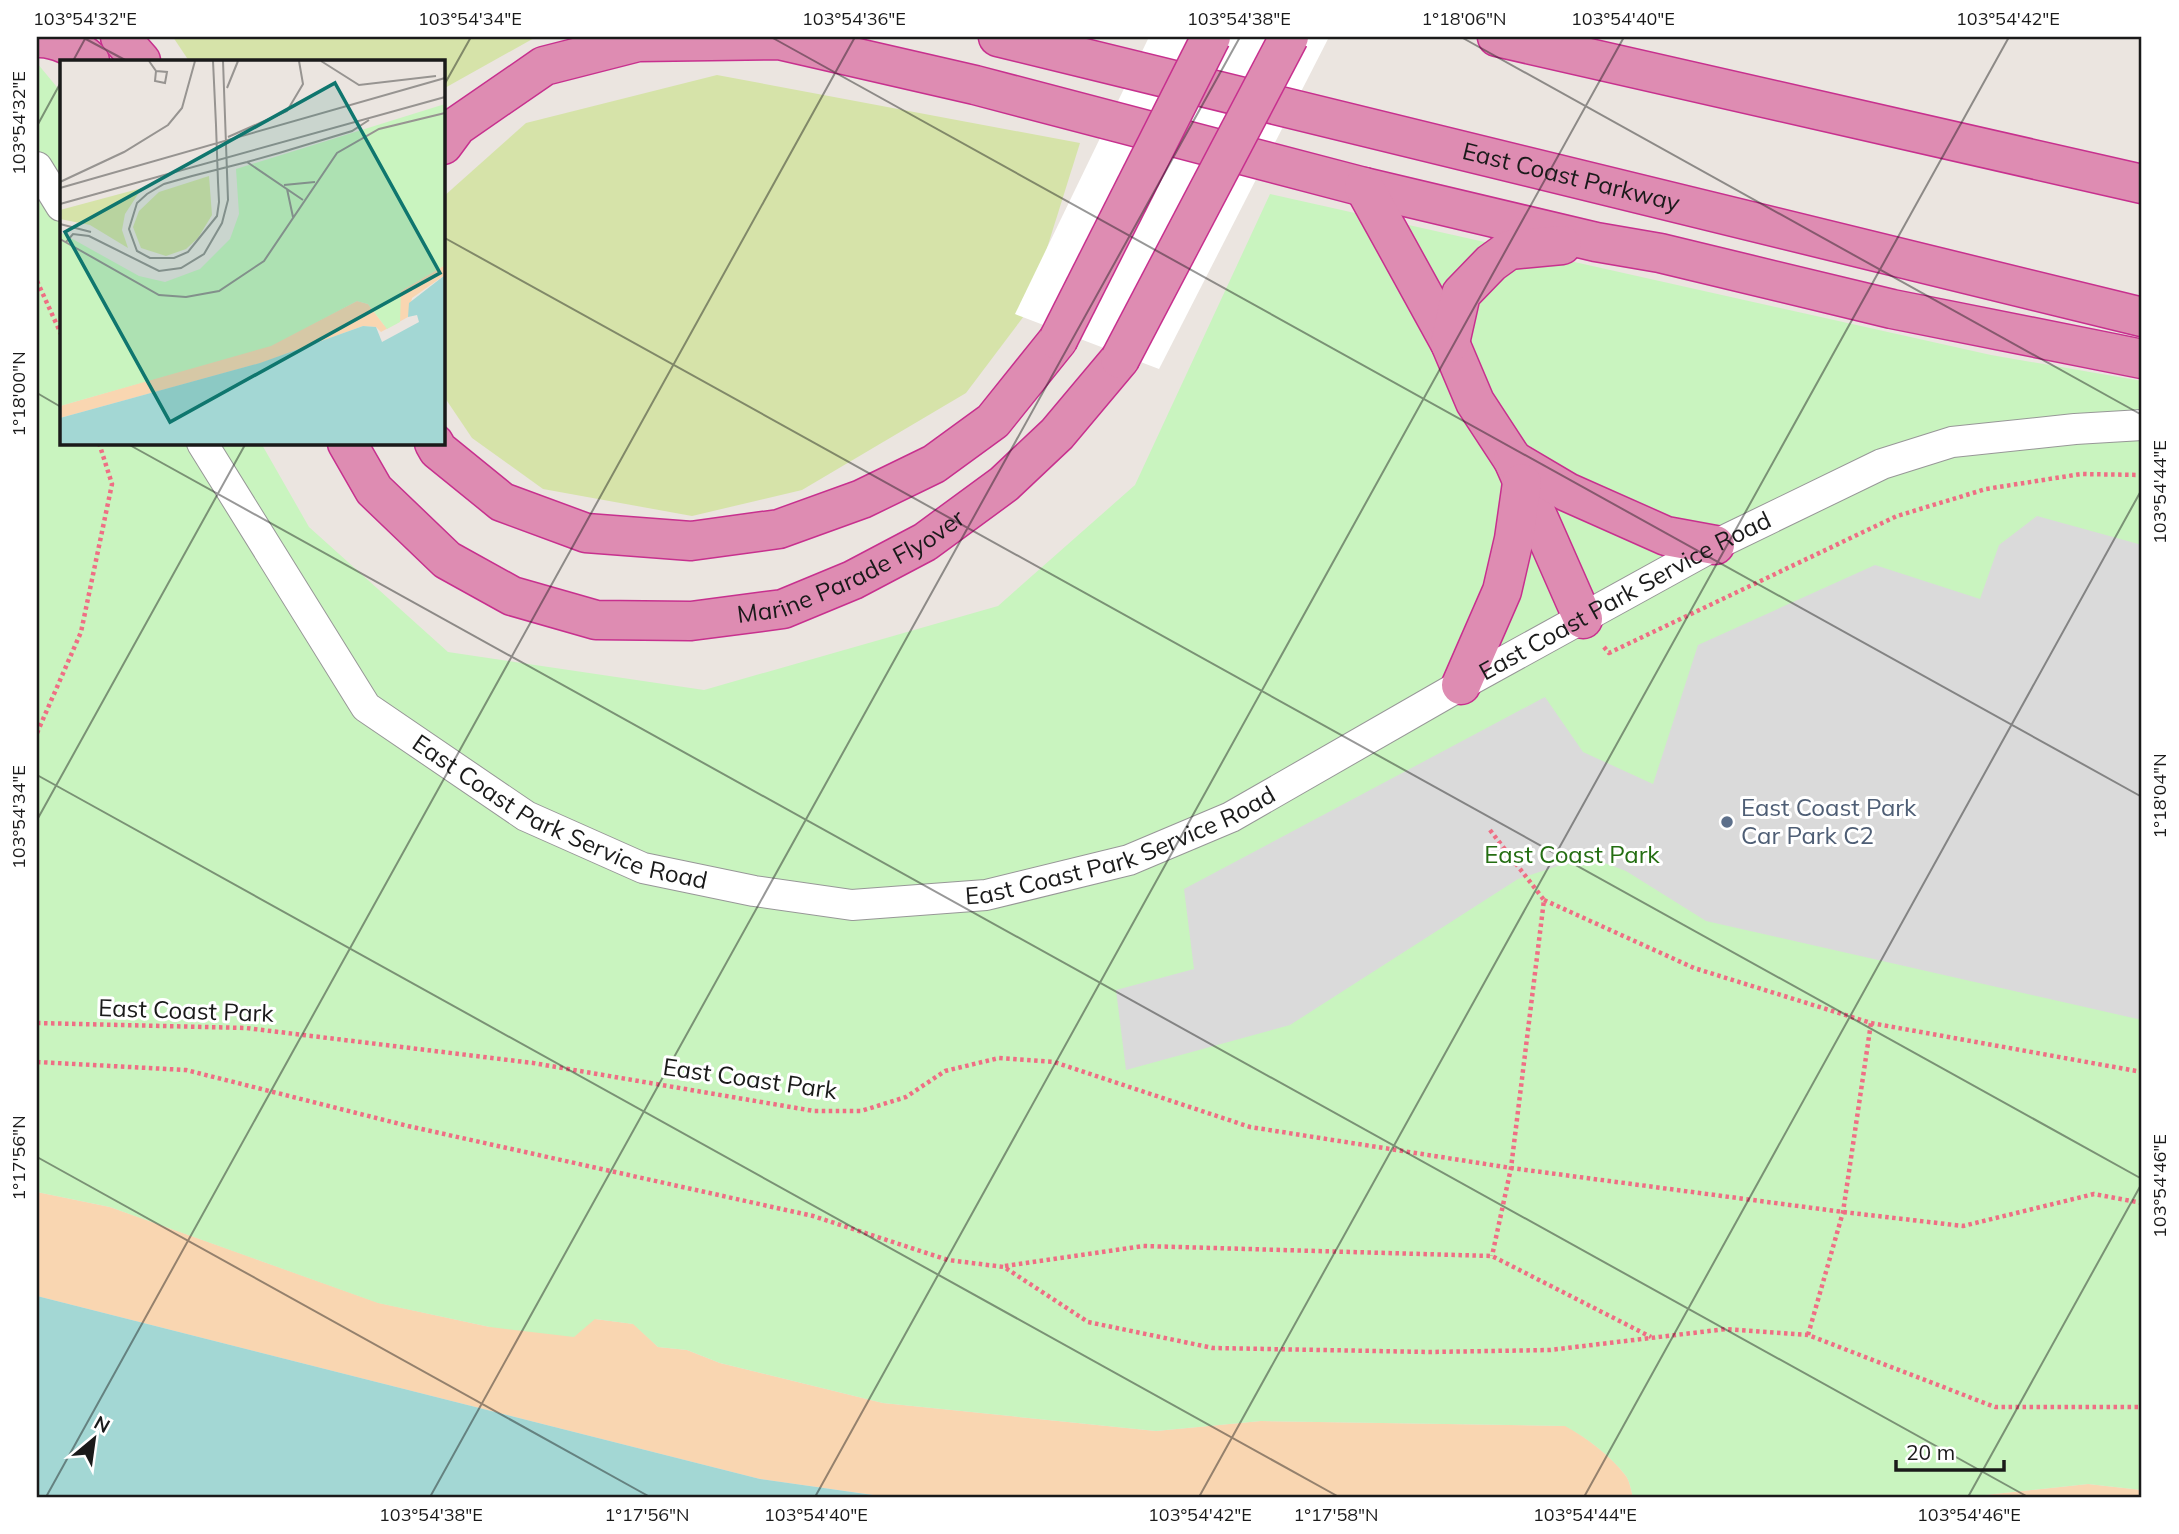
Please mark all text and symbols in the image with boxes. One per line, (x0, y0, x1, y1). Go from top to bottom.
text: 103°54'32"E (33, 7, 137, 30)
text: 103°54'34"E (418, 7, 522, 30)
text: 103°54'36"E (802, 7, 906, 30)
text: 103°54'38"E (1187, 7, 1291, 30)
text: 1°18'06"N (1421, 7, 1507, 30)
text: 103°54'40"E (1571, 7, 1675, 30)
text: 103°54'42"E (1956, 7, 2060, 30)
inset map (60, 60, 444, 444)
text: 103°54'32"E (7, 71, 30, 175)
street label: East Coast Parkway (1460, 135, 1683, 217)
text: 1°18'00"N (7, 351, 30, 437)
text: 103°54'44"E (2148, 440, 2171, 544)
street label: Marine Parade Flyover (735, 502, 970, 629)
street label: East Coast Park Service Road (1473, 504, 1776, 686)
street label: East Coast Park Service Road (407, 727, 710, 895)
text: 1°18'04"N (2148, 753, 2171, 839)
text: 103°54'34"E (7, 765, 30, 869)
street label: East Coast Park Service Road (964, 779, 1280, 911)
place label: East Coast Park Car Park C2 (1741, 792, 1917, 850)
marker: East Coast Park Car Park C2 (1719, 814, 1735, 830)
park label: East Coast Park (1484, 839, 1660, 869)
street label: East Coast Park (98, 992, 275, 1028)
street label: East Coast Park (661, 1051, 840, 1105)
text: 1°17'56"N (7, 1115, 30, 1201)
text: 103°54'46"E (2148, 1134, 2171, 1238)
north arrow (60, 1404, 130, 1474)
text: N (90, 1410, 114, 1438)
scale bar (1896, 1429, 2004, 1473)
text: 20 m (1906, 1439, 1955, 1465)
text: 103°54'38"E (379, 1503, 483, 1526)
text: 1°17'56"N (604, 1503, 690, 1526)
text: 103°54'40"E (764, 1503, 868, 1526)
text: 103°54'42"E (1148, 1503, 1252, 1526)
text: 1°17'58"N (1293, 1503, 1379, 1526)
text: 103°54'44"E (1533, 1503, 1637, 1526)
text: 103°54'46"E (1917, 1503, 2021, 1526)

